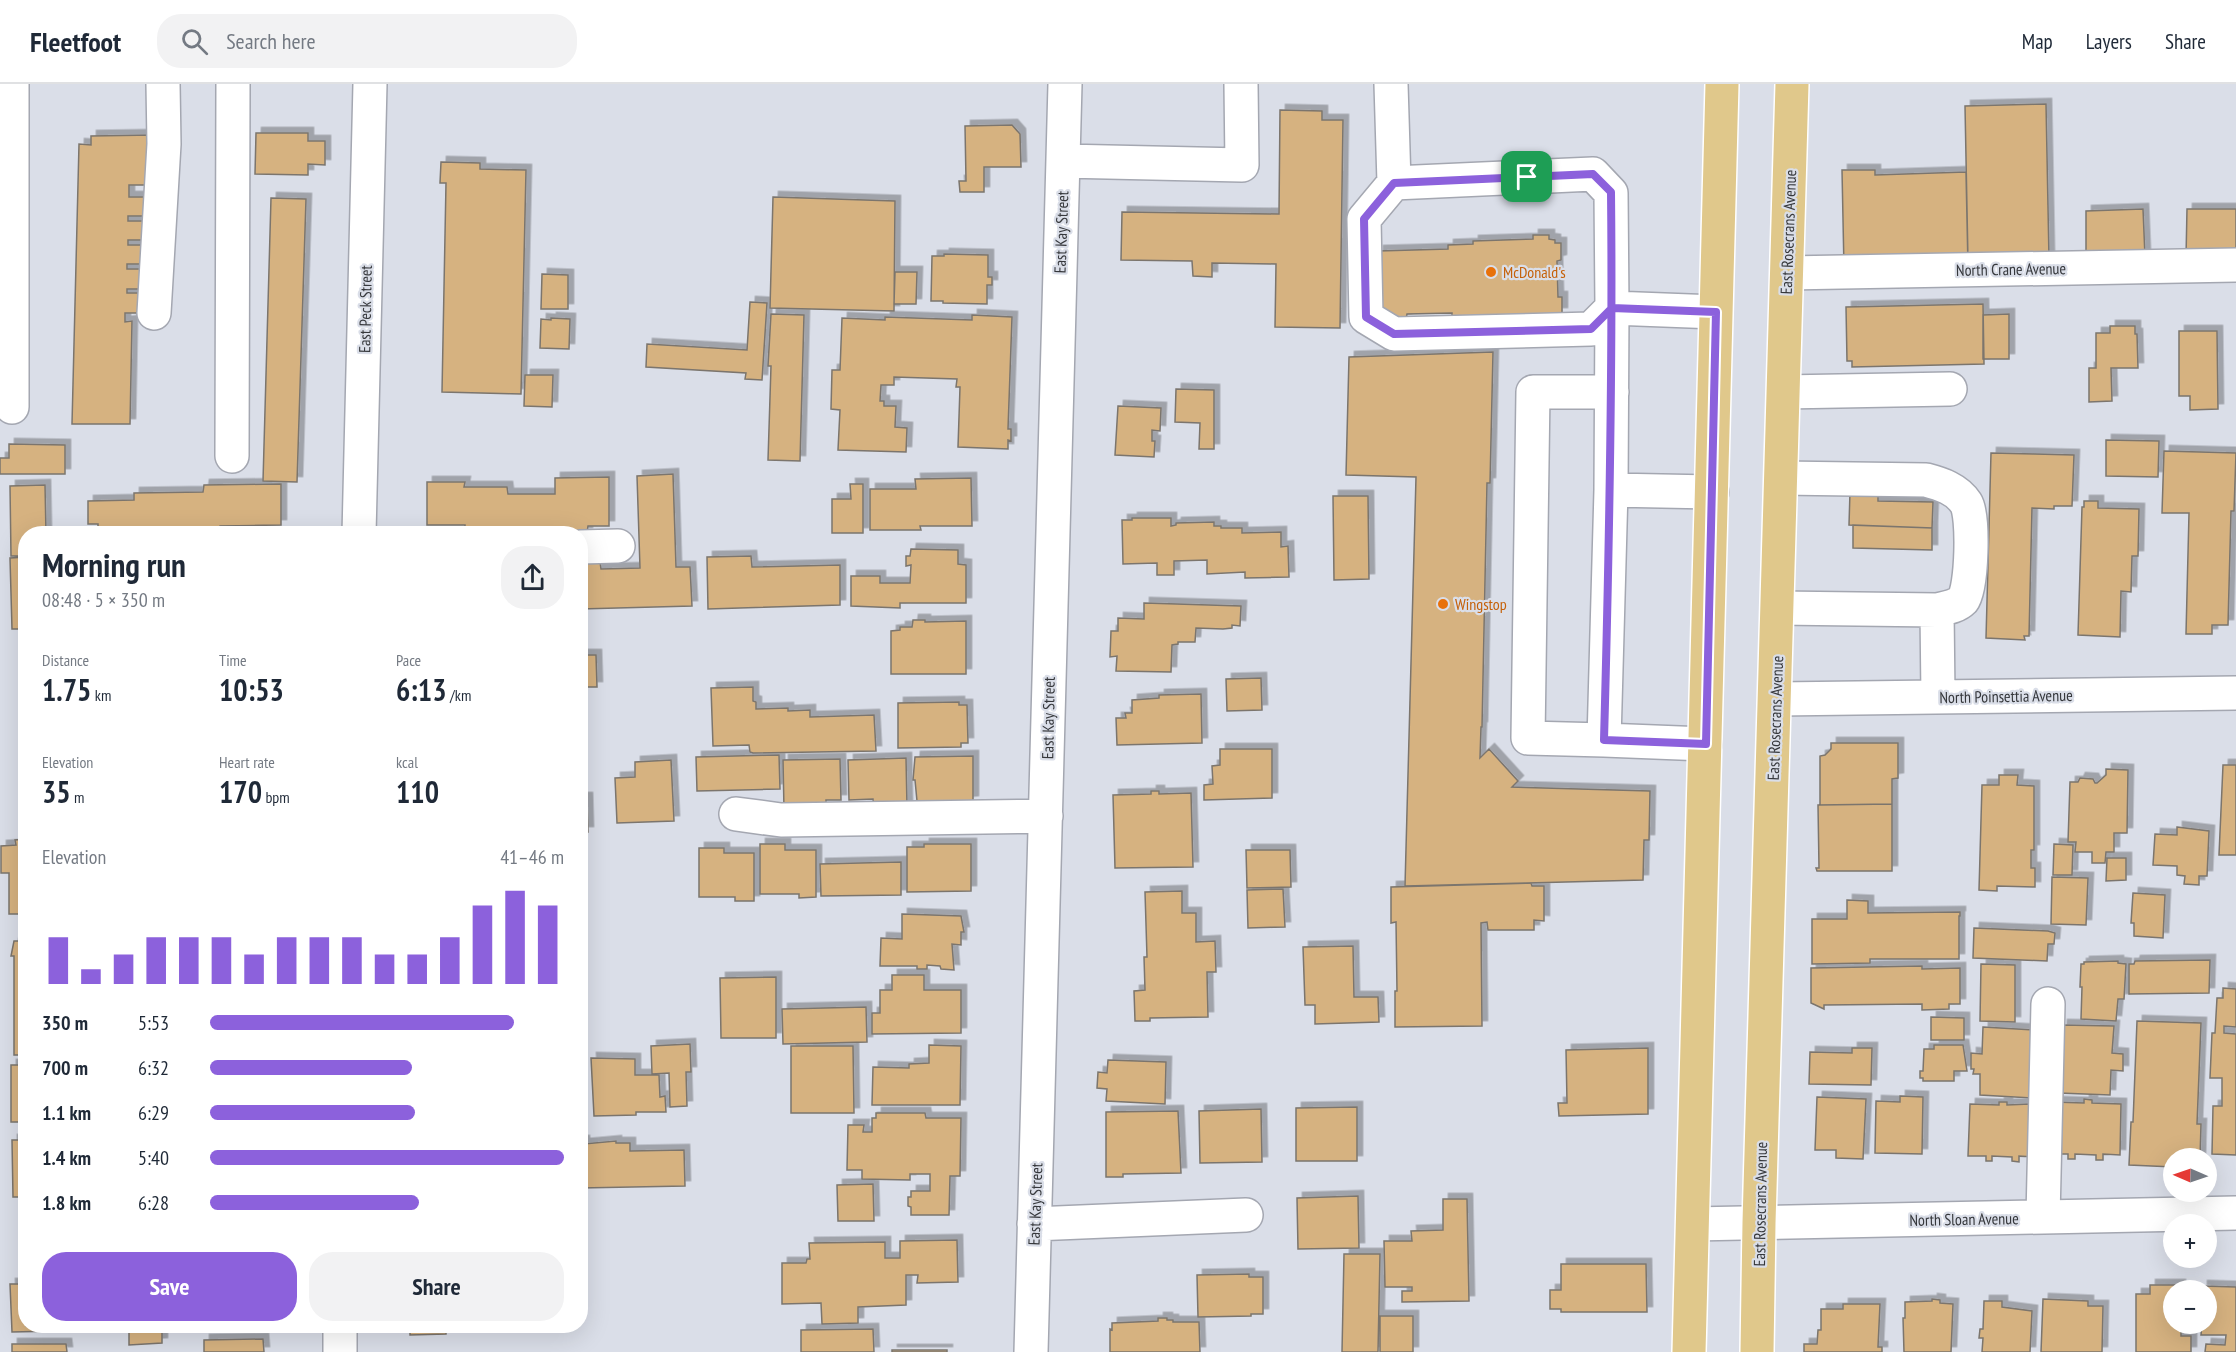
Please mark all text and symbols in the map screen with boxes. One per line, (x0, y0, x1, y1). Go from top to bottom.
search box (157, 14, 577, 68)
text: Fleetfoot (30, 23, 121, 60)
icon: search (178, 25, 211, 58)
text: Search here (226, 27, 316, 55)
text: Map (2022, 28, 2053, 55)
text: Layers (2086, 28, 2132, 55)
text: Share (2165, 28, 2206, 55)
pin (1501, 151, 1552, 202)
icon: arrive (1510, 160, 1543, 193)
street label: East Rosecrans Avenue (1776, 169, 1800, 295)
street label: East Kay Street (1050, 190, 1072, 274)
street label: North Crane Avenue (1956, 258, 2066, 280)
place label: McDonald's (1503, 262, 1566, 282)
street label: East Peck Street (354, 264, 376, 353)
marker: McDonald's (1484, 265, 1498, 279)
text: Morning run (42, 543, 186, 586)
button: share (501, 546, 564, 609)
text: 08:48 · 5 × 350 m (42, 587, 165, 613)
place label: Wingstop (1455, 594, 1507, 614)
marker: Wingstop (1436, 597, 1450, 611)
text: Distance (42, 650, 89, 670)
text: Time (219, 650, 247, 670)
text: Pace (396, 650, 421, 670)
street label: East Rosecrans Avenue (1763, 655, 1787, 781)
text: 1.75 (42, 670, 91, 709)
text: 10:53 (219, 670, 284, 709)
text: 6:13 (396, 670, 447, 709)
street label: East Kay Street (1037, 676, 1059, 759)
text: km (91, 685, 111, 705)
text: /km (447, 685, 471, 705)
street label: North Poinsettia Avenue (1939, 685, 2073, 707)
text: Elevation (42, 752, 93, 772)
text: Heart rate (219, 752, 275, 772)
text: kcal (396, 752, 418, 772)
text: 35 (42, 772, 71, 811)
text: 170 (219, 772, 262, 811)
text: 110 (396, 772, 439, 811)
text: m (71, 787, 85, 807)
text: bpm (262, 787, 290, 807)
text: Elevation (42, 844, 106, 870)
text: 41–46 m (500, 844, 564, 870)
text: 350 m (42, 1010, 88, 1036)
text: 5:53 (138, 1010, 169, 1036)
text: 700 m (42, 1055, 88, 1081)
text: 6:32 (138, 1055, 169, 1081)
text: 1.1 km (42, 1100, 91, 1126)
text: 6:29 (138, 1100, 169, 1126)
street label: East Rosecrans Avenue (1749, 1142, 1771, 1266)
text: 1.4 km (42, 1145, 91, 1171)
text: 5:40 (138, 1145, 169, 1171)
north arrow (2163, 1148, 2217, 1202)
map controls (2163, 1148, 2217, 1334)
street label: East Kay Street (1024, 1162, 1046, 1246)
text: 1.8 km (42, 1190, 91, 1216)
text: 6:28 (138, 1190, 169, 1216)
street label: North Sloan Avenue (1909, 1208, 2019, 1230)
button: + (2163, 1214, 2217, 1268)
button: Save (42, 1252, 297, 1321)
button: Share (309, 1252, 564, 1321)
button: − (2163, 1280, 2217, 1334)

